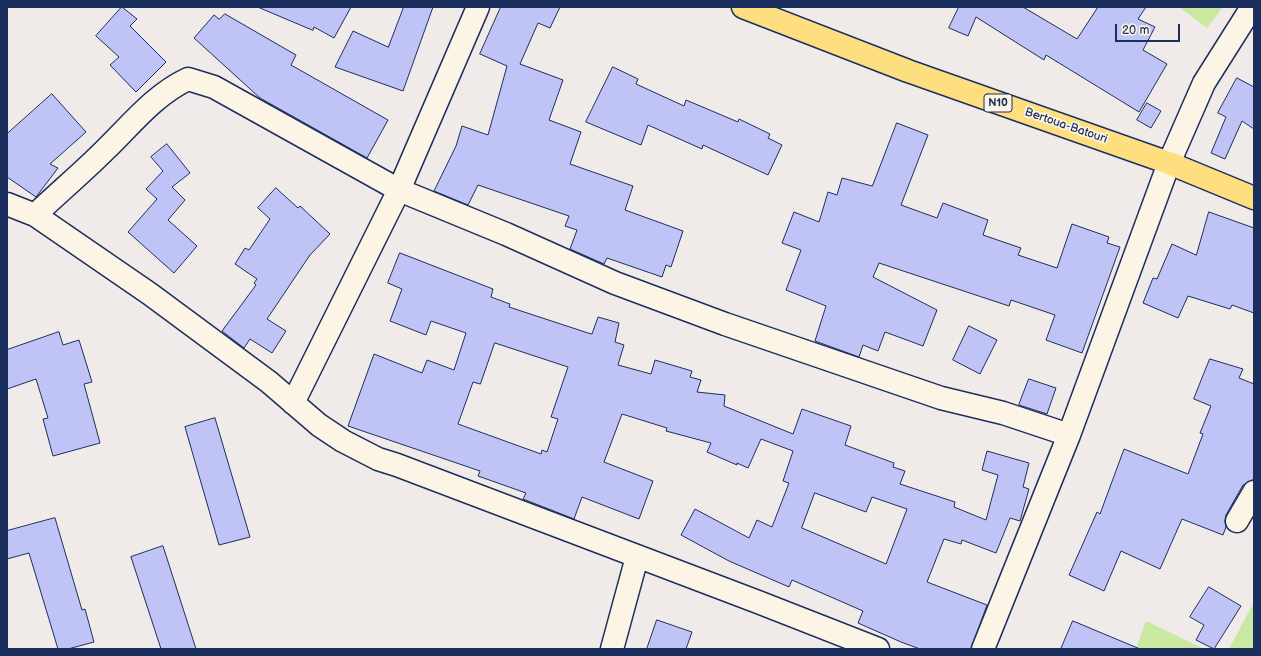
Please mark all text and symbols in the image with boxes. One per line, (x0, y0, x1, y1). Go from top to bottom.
scale bar (1117, 16, 1182, 42)
text: 20 m (1122, 23, 1149, 38)
road number: N10 (984, 94, 1012, 112)
street label: Bertoua-Batouri (1023, 105, 1109, 147)

